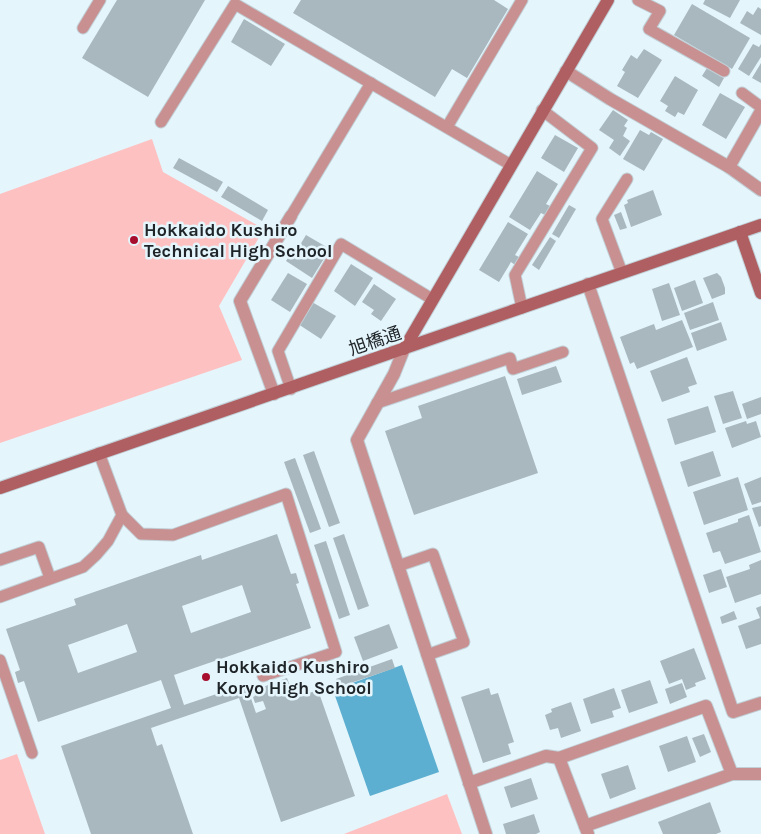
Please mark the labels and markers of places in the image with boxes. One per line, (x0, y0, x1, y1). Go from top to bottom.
place label: Hokkaido Kushiro Technical High School (144, 219, 333, 262)
marker: Hokkaido Kushiro Technical High School (128, 234, 140, 246)
place label: Hokkaido Kushiro Koryo High School (216, 656, 372, 699)
marker: Hokkaido Kushiro Koryo High School (200, 671, 212, 683)

